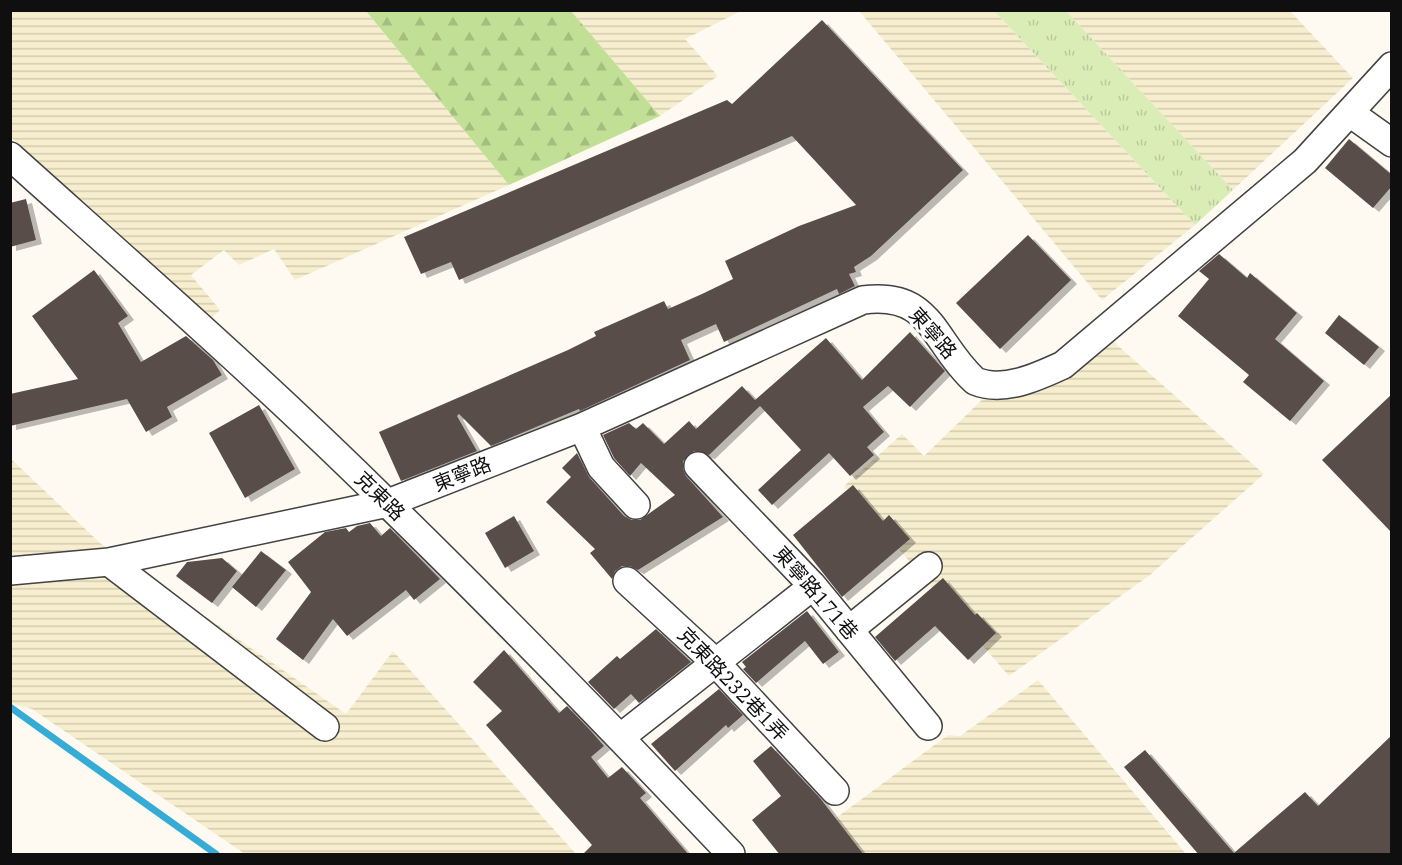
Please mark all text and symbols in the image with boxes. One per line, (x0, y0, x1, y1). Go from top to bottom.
street label: 東寧路 (904, 301, 963, 364)
street label: 東寧路 (429, 450, 495, 497)
street label: 克東路 (349, 465, 411, 526)
street label: 東寧路171巷 (768, 540, 865, 645)
street label: 克東路232巷1弄 (672, 621, 794, 746)

